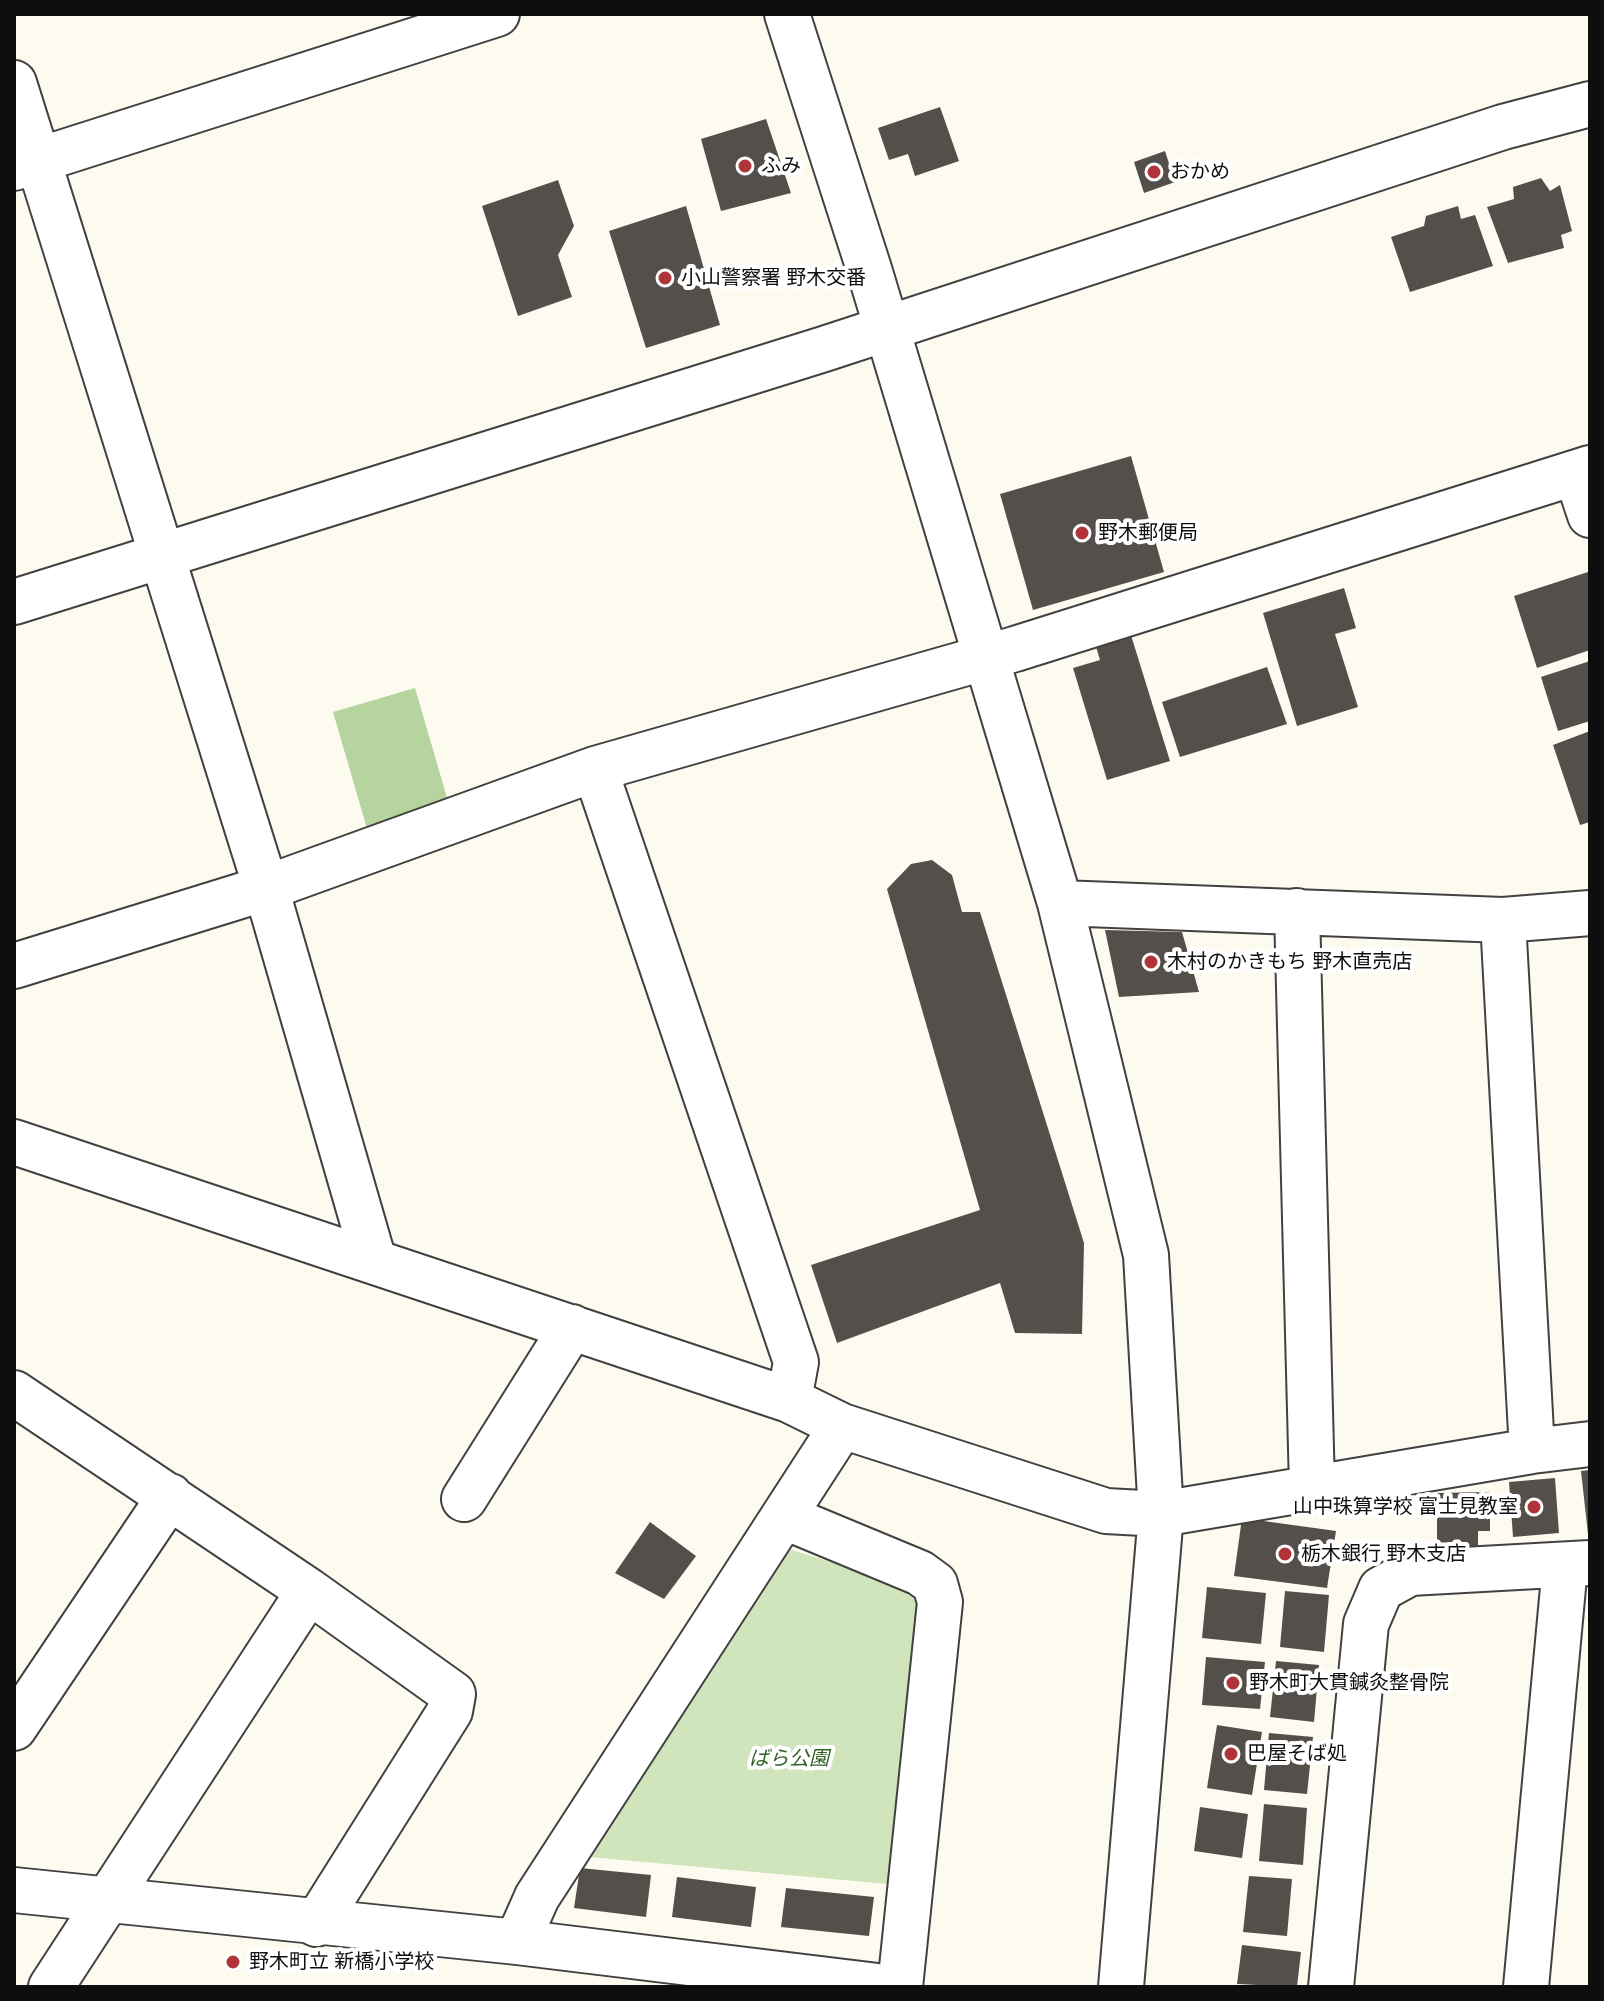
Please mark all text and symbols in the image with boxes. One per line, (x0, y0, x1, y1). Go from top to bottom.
place label: ふみ (761, 154, 801, 178)
marker: ふみ (736, 157, 754, 175)
place label: おかめ (1170, 160, 1230, 184)
marker: おかめ (1145, 163, 1163, 181)
place label: 小山警察署 野木交番 (681, 266, 866, 290)
marker: 小山警察署 野木交番 (656, 269, 674, 287)
place label: 野木郵便局 (1098, 521, 1198, 545)
marker: 野木郵便局 (1073, 524, 1091, 542)
place label: 木村のかきもち 野木直売店 (1167, 950, 1412, 974)
marker: 木村のかきもち 野木直売店 (1142, 953, 1160, 971)
place label: 山中珠算学校 富士見教室 (1293, 1495, 1518, 1519)
marker: 山中珠算学校 富士見教室 (1525, 1498, 1543, 1516)
place label: 栃木銀行 野木支店 (1301, 1542, 1466, 1566)
marker: 栃木銀行 野木支店 (1276, 1545, 1294, 1563)
place label: 野木町大貫鍼灸整骨院 (1249, 1671, 1449, 1695)
marker: 野木町大貫鍼灸整骨院 (1224, 1674, 1242, 1692)
place label: 巴屋そば処 (1247, 1742, 1347, 1766)
marker: 巴屋そば処 (1222, 1745, 1240, 1763)
park label: ばら公園 (749, 1747, 829, 1771)
place label: 野木町立 新橋小学校 (249, 1950, 434, 1974)
marker: 野木町立 新橋小学校 (224, 1953, 242, 1971)

